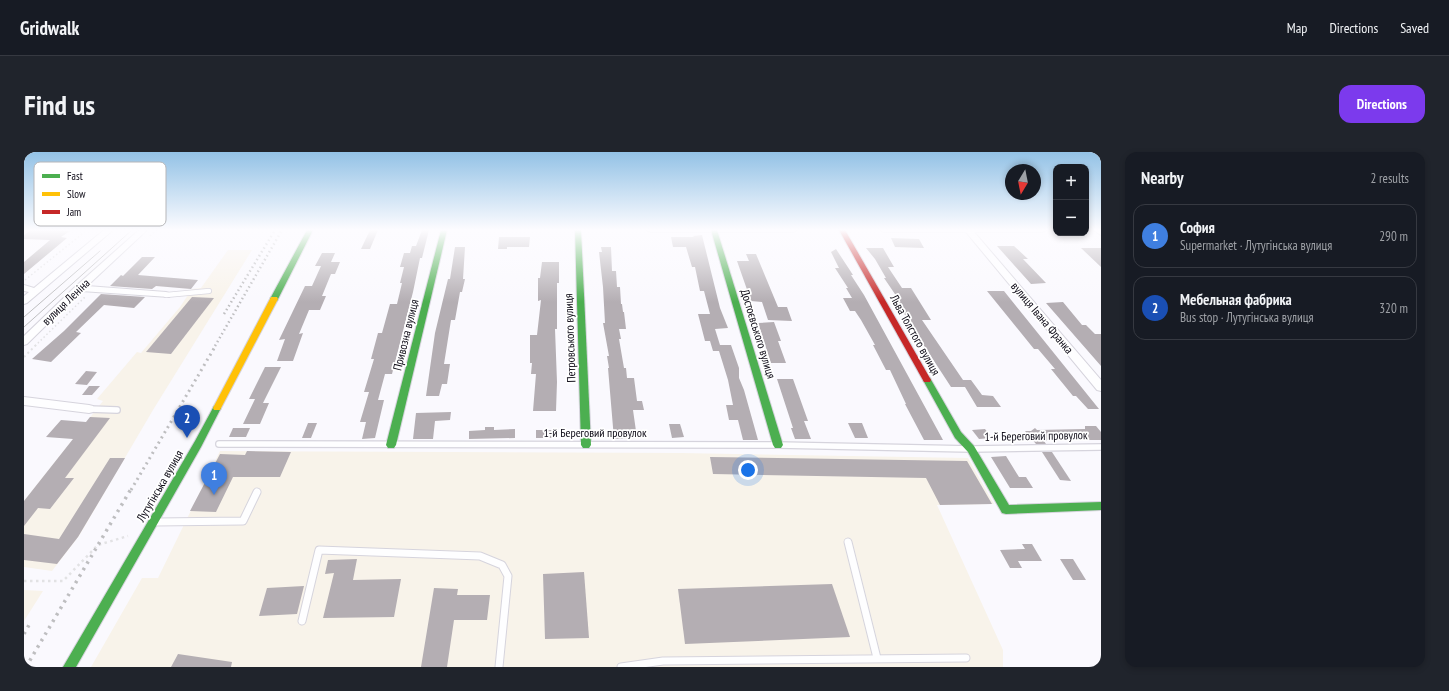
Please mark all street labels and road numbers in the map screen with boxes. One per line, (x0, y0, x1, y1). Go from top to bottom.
street label: вулиця Леніна (39, 275, 93, 328)
street label: вулиця Івана Франка (1008, 279, 1077, 357)
street label: Достоєвського вулиця (738, 287, 779, 381)
street label: Льва Толстого вулиця (887, 291, 944, 378)
street label: Петровського вулиця (560, 293, 579, 383)
street label: Привозна вулиця (389, 297, 422, 372)
street label: 1-й Береговий провулок (543, 425, 647, 440)
street label: 1-й Береговий провулок (984, 427, 1088, 444)
street label: Лутугінська вулиця (132, 447, 186, 525)

